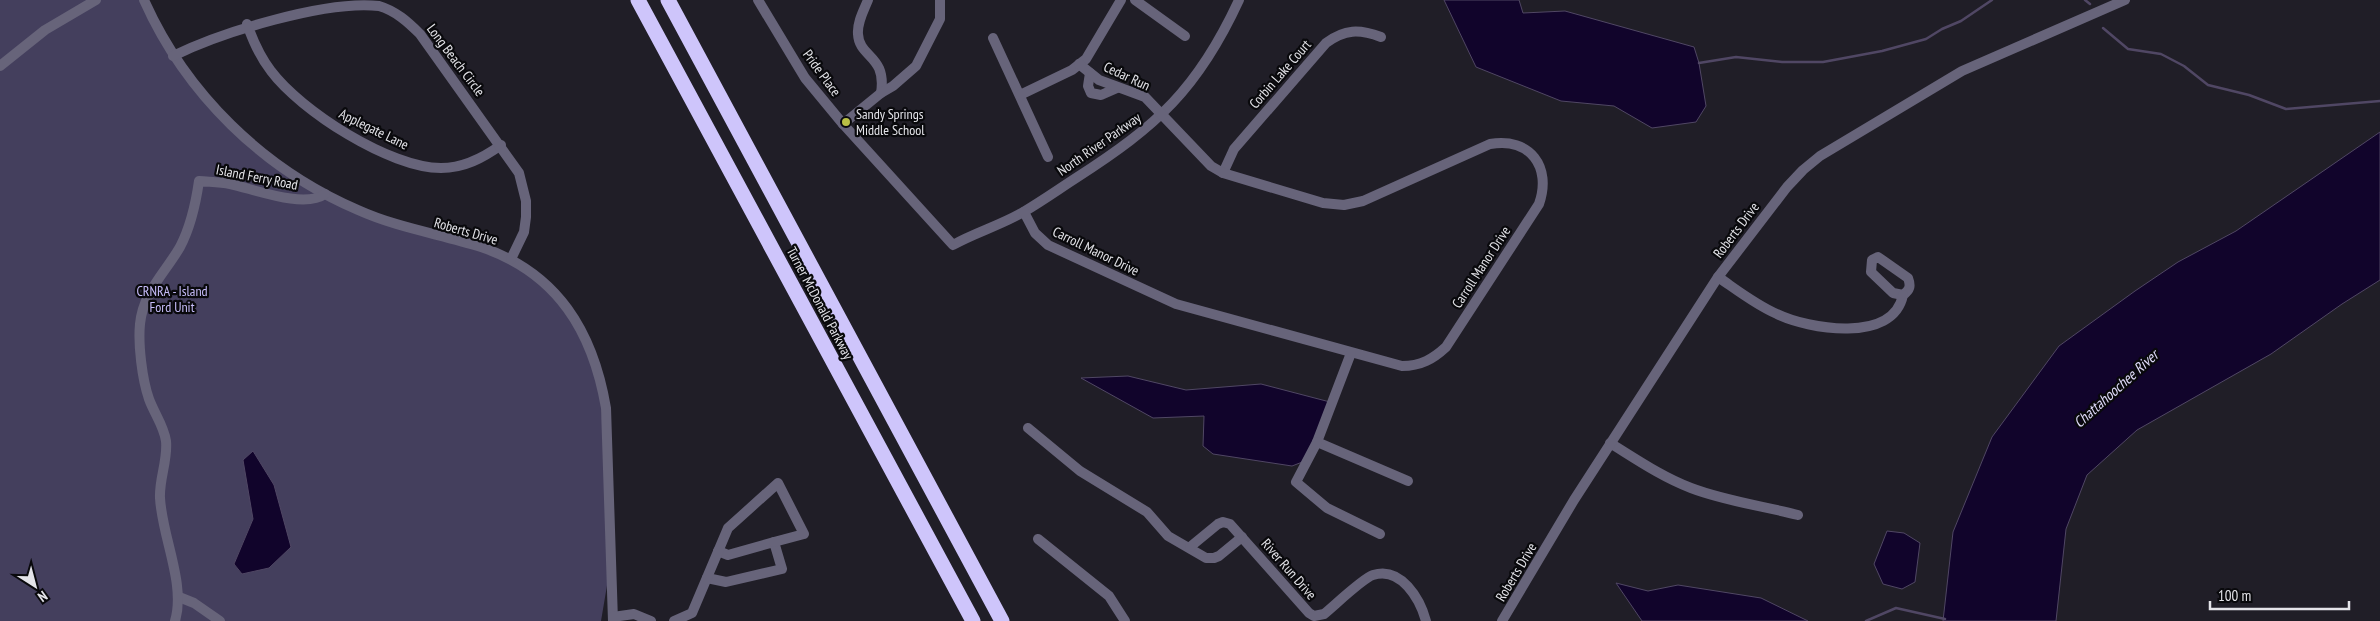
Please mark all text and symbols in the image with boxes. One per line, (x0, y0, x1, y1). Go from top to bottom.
street label: Long Beach Circle (423, 20, 489, 100)
street label: Corbin Lake Court (1245, 36, 1315, 112)
street label: Pride Place (799, 46, 845, 100)
street label: Cedar Run (1101, 57, 1153, 95)
street label: Applegate Lane (336, 104, 412, 154)
place label: Sandy Springs Middle School (856, 105, 925, 139)
street label: North River Parkway (1054, 108, 1145, 180)
marker: Sandy Springs Middle School (840, 116, 852, 128)
street label: Island Ferry Road (215, 160, 299, 194)
street label: Roberts Drive (1709, 198, 1763, 261)
street label: Roberts Drive (432, 213, 500, 249)
street label: Carroll Manor Drive (1050, 222, 1142, 280)
street label: Carroll Manor Drive (1448, 223, 1514, 311)
street label: Turner McDonald Parkway (783, 244, 858, 363)
park label: CRNRA - Island Ford Unit (136, 282, 208, 316)
water label: Chattahoochee River (2069, 344, 2163, 432)
street label: River Run Drive (1258, 535, 1321, 603)
street label: Roberts Drive (1491, 539, 1541, 605)
north arrow (10, 561, 60, 611)
scale bar (2210, 578, 2349, 610)
text: 100 m (2218, 586, 2251, 605)
text: N (34, 587, 51, 606)

